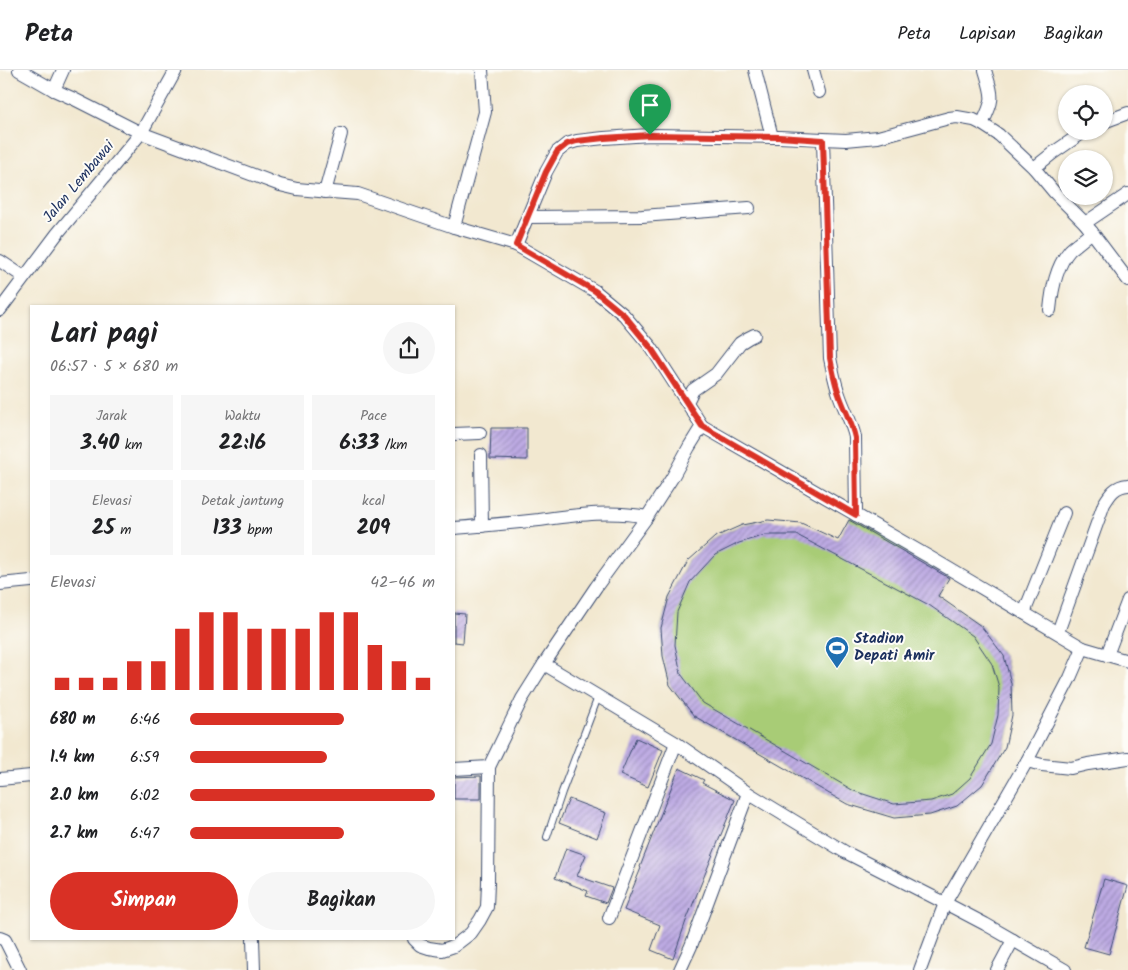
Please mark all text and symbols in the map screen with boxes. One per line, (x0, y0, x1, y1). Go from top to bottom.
text: Peta (25, 15, 73, 54)
text: Peta (898, 20, 931, 49)
text: Lapisan (959, 20, 1016, 49)
text: Bagikan (1044, 20, 1103, 49)
pin (629, 84, 671, 135)
map controls (1058, 85, 1113, 205)
button: locate (1058, 85, 1113, 140)
icon: arrive (636, 91, 664, 119)
street label: Jalan Lembawai (37, 134, 122, 229)
button: layers (1058, 150, 1113, 205)
text: Lari pagi (50, 312, 158, 357)
button: share (383, 322, 435, 374)
text: 06:57 · 5 × 680 m (50, 354, 178, 379)
text: Jarak (96, 405, 127, 427)
text: Waktu (224, 405, 261, 427)
text: Pace (360, 405, 387, 427)
text: 3.40 (80, 427, 119, 460)
text: 22:16 (219, 427, 266, 460)
text: 6:33 (340, 427, 379, 460)
text: km (119, 434, 143, 456)
text: /km (379, 434, 407, 456)
text: Elevasi (92, 490, 131, 512)
text: Detak jantung (201, 490, 284, 512)
text: kcal (362, 490, 385, 512)
text: 25 (92, 512, 115, 545)
text: 133 (212, 512, 242, 545)
text: 209 (357, 512, 390, 545)
text: m (115, 519, 131, 541)
text: bpm (242, 519, 273, 541)
text: Elevasi (50, 570, 95, 595)
text: 42–46 m (370, 570, 435, 595)
place label: Stadion Depati Amir (854, 627, 935, 668)
sports icon: Stadion Depati Amir (824, 635, 850, 669)
text: 680 m (50, 707, 96, 732)
text: 6:46 (130, 707, 161, 732)
text: 1.4 km (50, 745, 95, 770)
text: 6:59 (130, 745, 159, 770)
text: 2.0 km (50, 783, 98, 808)
text: 6:02 (130, 783, 160, 808)
text: 2.7 km (50, 821, 98, 846)
text: 6:47 (130, 821, 159, 846)
button: Simpan (50, 872, 238, 930)
button: Bagikan (248, 872, 435, 930)

